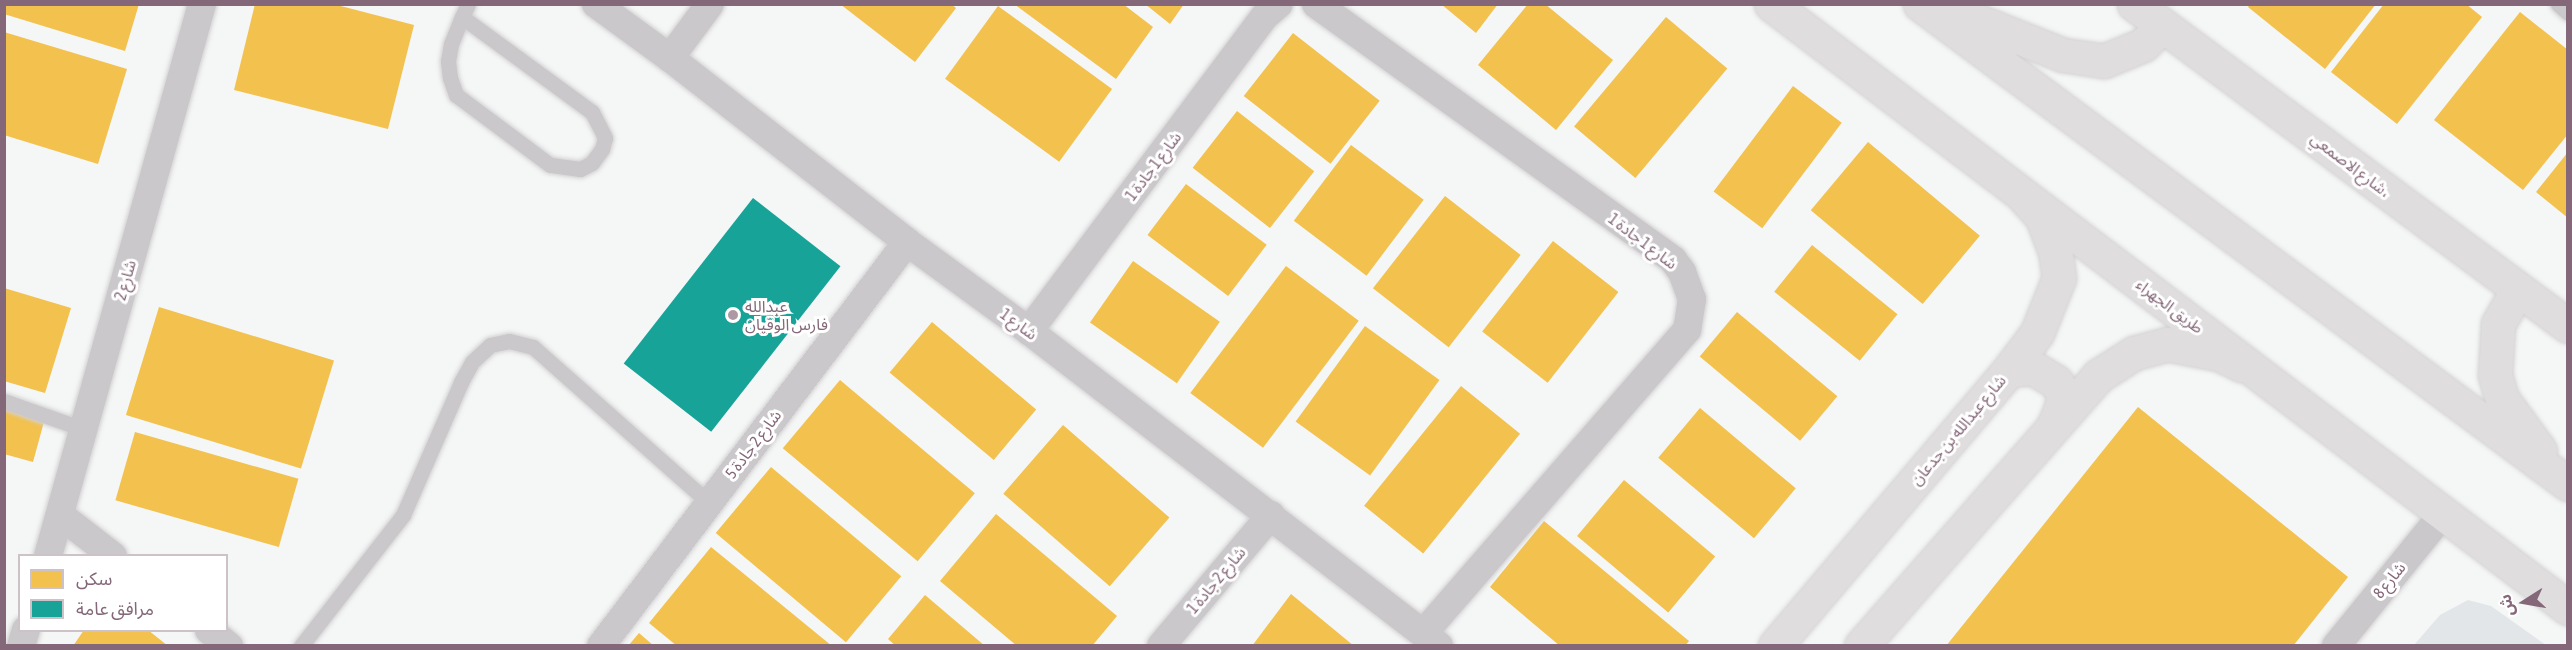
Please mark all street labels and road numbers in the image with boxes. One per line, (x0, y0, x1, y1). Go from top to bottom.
street label: شارع 1 جادة 1 (1121, 128, 1185, 204)
street label: شارع الاصمعي، (2307, 129, 2395, 201)
street label: شارع 1 جادة 1 (1605, 209, 1681, 273)
street label: شارع 2 (110, 258, 140, 302)
street label: طريق الجهراء (2133, 275, 2207, 337)
street label: شارع 1 (997, 304, 1041, 344)
street label: شارع عبدالله بن جدعان (1906, 371, 2010, 489)
street label: شارع 2 جادة 5 (721, 406, 785, 482)
street label: شارع 2 جادة 1 (1183, 543, 1249, 617)
street label: شارع 8 (2369, 558, 2409, 602)

